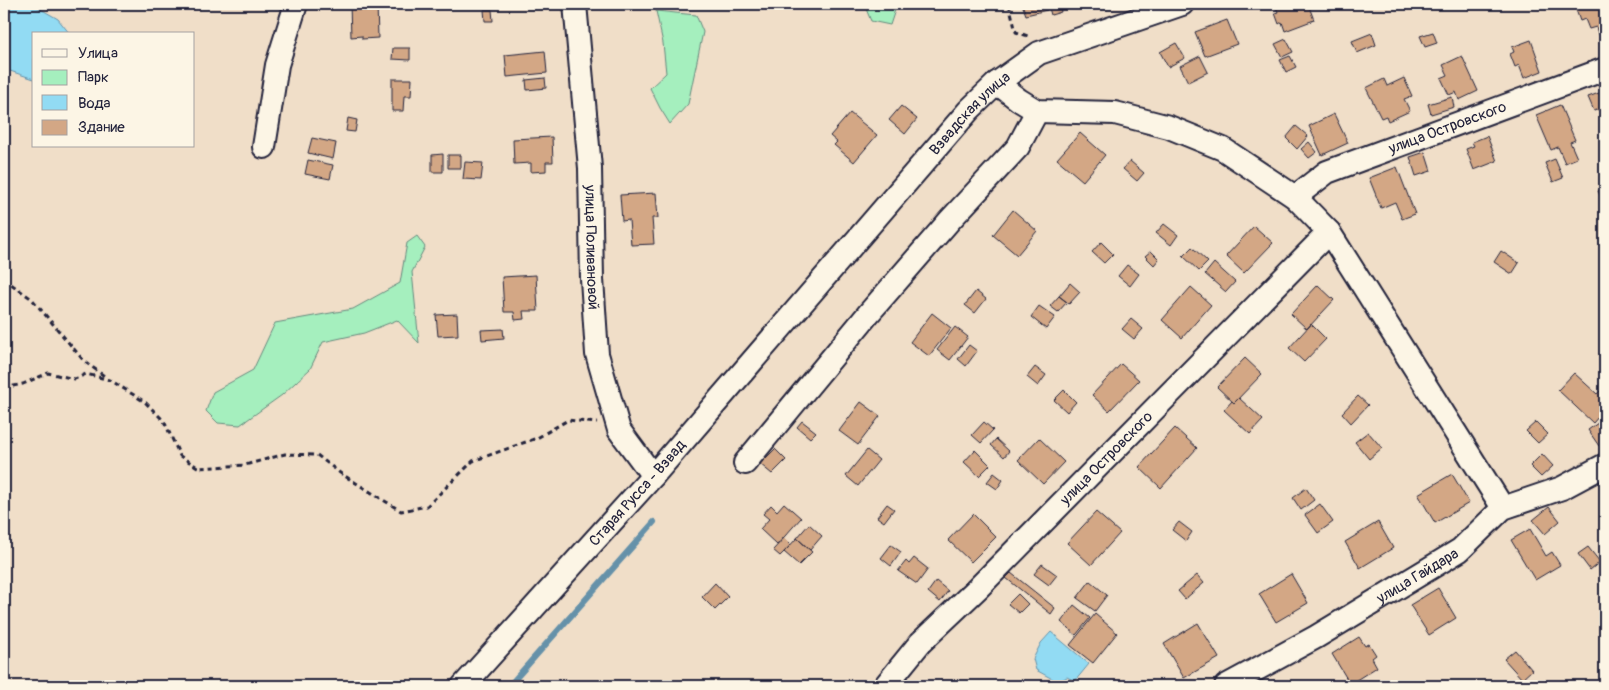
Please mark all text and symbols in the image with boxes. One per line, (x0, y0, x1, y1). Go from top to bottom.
legend (32, 32, 195, 148)
text: Улица (78, 44, 118, 63)
street label: Взвадская улица (925, 67, 1014, 159)
text: Парк (78, 68, 109, 87)
text: Вода (78, 94, 111, 113)
street label: улица Островского (1385, 97, 1509, 158)
text: Здание (78, 118, 125, 137)
street label: улица Поливановой (581, 184, 604, 310)
street label: улица Островского (1055, 407, 1157, 510)
street label: Старая Русса - Взвад (585, 436, 690, 550)
street label: улица Гайдара (1372, 544, 1462, 608)

